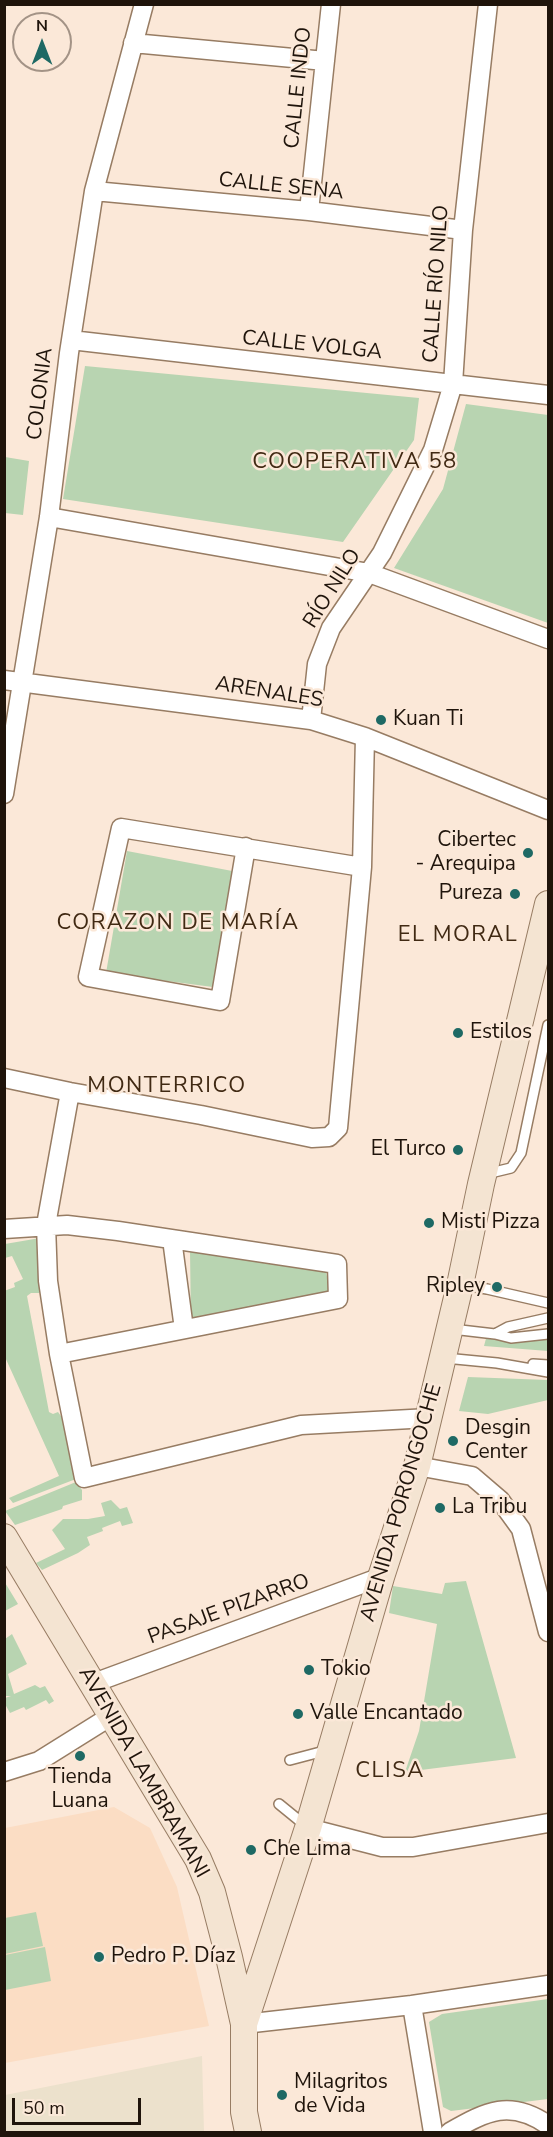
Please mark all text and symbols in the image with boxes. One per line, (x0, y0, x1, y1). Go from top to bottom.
north arrow (12, 12, 72, 72)
text: N (36, 15, 48, 37)
street label: CALLE INDO (280, 26, 318, 150)
street label: CALLE SENA (217, 168, 345, 206)
street label: CALLE RÍO NILO (419, 204, 455, 364)
street label: CALLE VOLGA (241, 326, 383, 366)
street label: COLONIA (23, 346, 59, 442)
district label: COOPERATIVA 58 (252, 450, 458, 476)
street label: RÍO NILO (299, 545, 367, 633)
street label: ARENALES (213, 672, 325, 714)
place label: Kuan Ti (393, 707, 464, 733)
marker: Kuan Ti (374, 713, 388, 727)
place label: Cibertec - Arequipa (416, 828, 516, 878)
marker: Cibertec - Arequipa (521, 846, 535, 860)
place label: Pureza (439, 881, 503, 907)
marker: Pureza (508, 887, 522, 901)
district label: CORAZON DE MARÍA (57, 911, 299, 937)
district label: EL MORAL (398, 923, 518, 949)
place label: Estilos (470, 1020, 532, 1046)
marker: Estilos (451, 1026, 465, 1040)
district label: MONTERRICO (87, 1074, 247, 1100)
place label: El Turco (371, 1137, 446, 1163)
marker: El Turco (451, 1143, 465, 1157)
place label: Misti Pizza (441, 1210, 540, 1236)
marker: Misti Pizza (422, 1216, 436, 1230)
place label: Ripley (426, 1274, 485, 1300)
marker: Ripley (490, 1280, 504, 1294)
street label: AVENIDA PORONGOCHE (356, 1381, 448, 1625)
place label: Desgin Center (465, 1416, 531, 1466)
marker: Desgin Center (446, 1434, 460, 1448)
place label: La Tribu (452, 1495, 527, 1521)
marker: La Tribu (433, 1501, 447, 1515)
street label: PASAJE PIZARRO (145, 1569, 313, 1651)
place label: Tokio (321, 1657, 371, 1683)
street label: AVENIDA LAMBRAMANI (72, 1663, 214, 1883)
marker: Tokio (302, 1663, 316, 1677)
place label: Valle Encantado (310, 1701, 463, 1727)
marker: Valle Encantado (291, 1707, 305, 1721)
marker: Tienda Luana (73, 1749, 87, 1763)
district label: CLISA (355, 1759, 425, 1785)
place label: Tienda Luana (48, 1765, 112, 1815)
place label: Che Lima (263, 1837, 351, 1863)
marker: Che Lima (244, 1843, 258, 1857)
place label: Pedro P. Díaz (111, 1944, 235, 1970)
marker: Pedro P. Díaz (92, 1950, 106, 1964)
place label: Milagritos de Vida (294, 2070, 388, 2120)
scale bar (15, 2086, 144, 2124)
marker: Milagritos de Vida (275, 2088, 289, 2102)
text: 50 m (23, 2096, 65, 2120)

